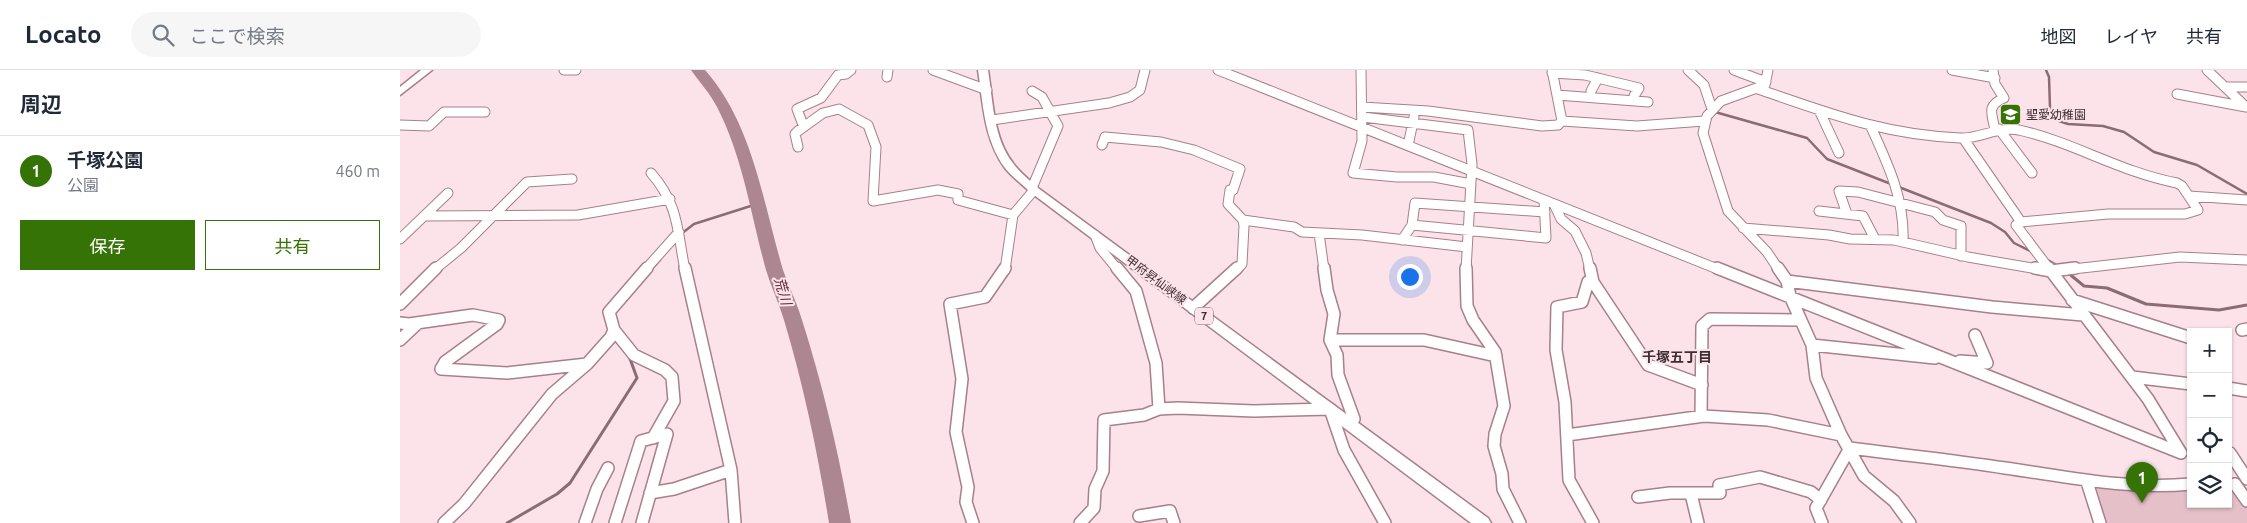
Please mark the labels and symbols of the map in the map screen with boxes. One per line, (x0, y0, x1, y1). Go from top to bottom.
school or university icon: 聖愛幼稚園 (1998, 103, 2022, 127)
place label: 聖愛幼稚園 (2026, 108, 2086, 121)
street label: 甲府昇仙峡線 (1124, 253, 1189, 306)
your location (1397, 264, 1423, 290)
water label: 荒川 (771, 275, 795, 309)
road number: 7 (1195, 308, 1213, 325)
district label: 千塚五丁目 (1642, 349, 1712, 365)
pin: 1 (2126, 462, 2158, 503)

